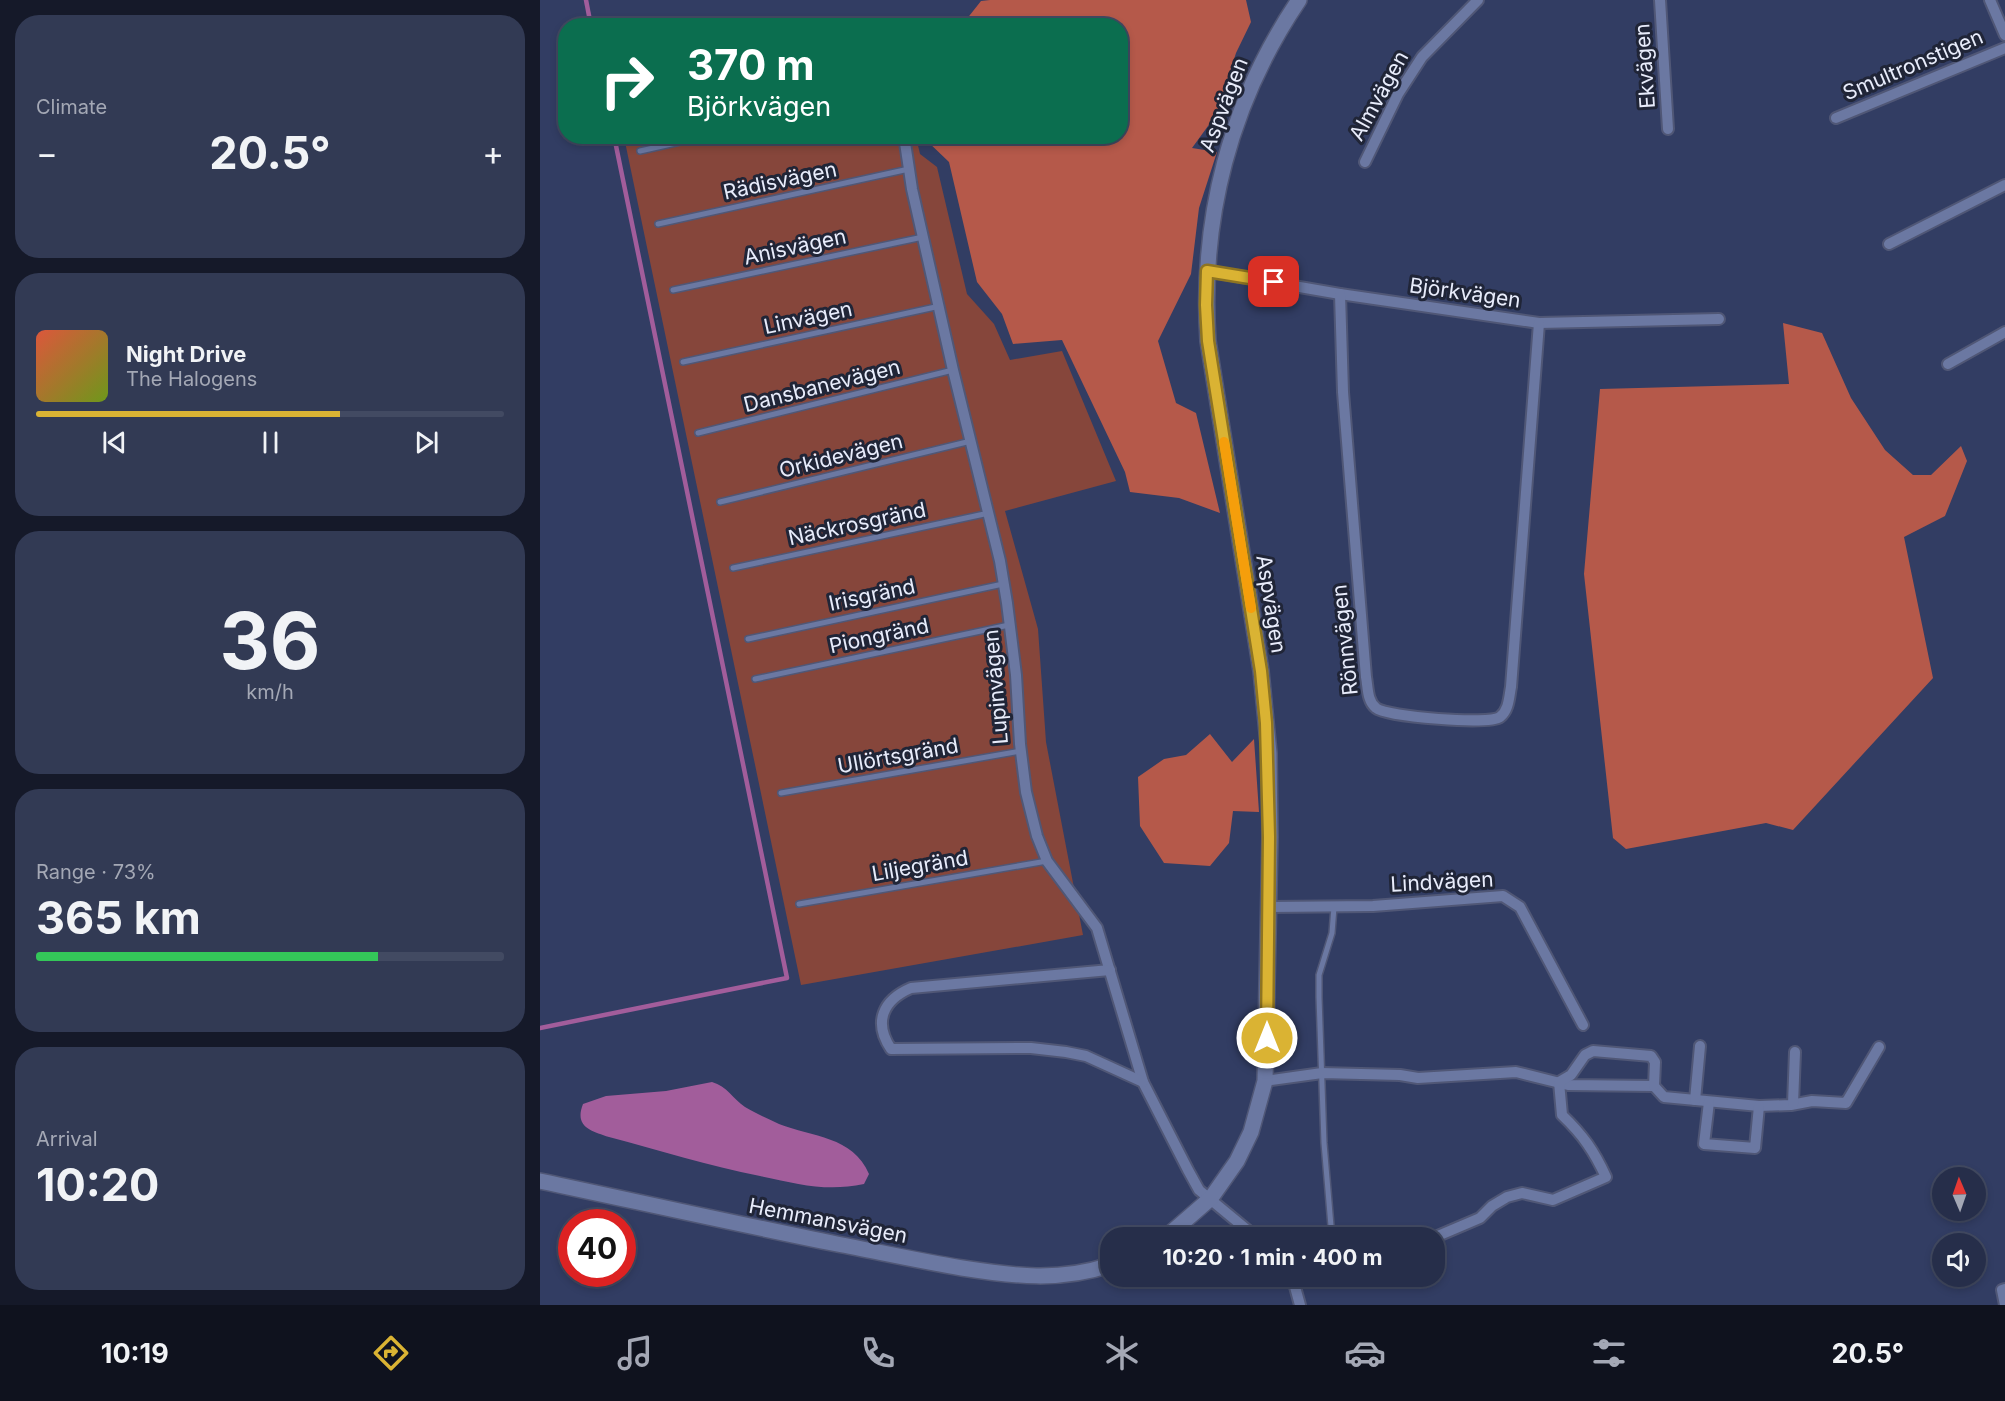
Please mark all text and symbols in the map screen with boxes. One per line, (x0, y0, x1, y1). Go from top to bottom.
street label: Ekvägen (1629, 23, 1660, 109)
street label: Smultronstigen (1839, 24, 1987, 105)
text: 370 m (687, 39, 814, 90)
icon: right (588, 42, 666, 120)
street label: Almvägen (1344, 47, 1413, 145)
street label: Aspvägen (1194, 54, 1253, 156)
text: Björkvägen (687, 90, 831, 123)
text: Climate (36, 95, 107, 119)
text: 20.5° (209, 125, 331, 180)
text: − (36, 133, 58, 173)
text: + (482, 133, 504, 173)
street label: Rädisvägen (721, 156, 839, 205)
street label: Anisvägen (741, 223, 848, 270)
pin (1248, 256, 1299, 307)
icon: arrive (1257, 265, 1290, 298)
street label: Björkvägen (1408, 272, 1522, 313)
street label: Linvägen (761, 296, 855, 339)
text: Night Drive (126, 341, 246, 367)
street label: Dansbanevägen (741, 354, 903, 417)
text: The Halogens (126, 367, 257, 391)
icon: previous (98, 426, 131, 459)
icon: pause (254, 426, 287, 459)
icon: next (410, 426, 443, 459)
street label: Orkidevägen (776, 428, 905, 483)
street label: Näckrosgränd (786, 497, 928, 550)
street label: Aspvägen (1251, 553, 1292, 655)
street label: Irisgränd (826, 573, 917, 616)
street label: Rönnvägen (1326, 583, 1363, 697)
text: 36 (219, 593, 321, 688)
street label: Piongränd (827, 613, 931, 658)
street label: Lupinvägen (978, 628, 1013, 746)
text: km/h (246, 680, 294, 704)
street label: Ullörtsgränd (836, 733, 960, 778)
street label: Liljegränd (870, 845, 970, 886)
text: Range · 73% (36, 860, 156, 884)
street label: Lindvägen (1390, 866, 1494, 897)
text: 365 km (36, 890, 201, 945)
position arrow (1235, 1006, 1299, 1070)
text: Arrival (36, 1127, 98, 1151)
text: 10:20 (36, 1157, 159, 1212)
north arrow (1932, 1167, 1986, 1221)
map controls (1932, 1167, 1986, 1287)
street label: Hemmansvägen (747, 1193, 909, 1248)
speed limit sign: 40 (558, 1209, 636, 1287)
button: sound (1932, 1233, 1986, 1287)
text: 10:20 · 1 min · 400 m (1162, 1244, 1383, 1270)
icon: directions (370, 1332, 412, 1374)
icon: music (614, 1332, 656, 1374)
icon: phone (857, 1332, 899, 1374)
icon: climate (1101, 1332, 1143, 1374)
icon: car (1344, 1332, 1386, 1374)
icon: filters (1588, 1332, 1630, 1374)
text: 10:19 (101, 1337, 169, 1370)
text: 20.5° (1831, 1337, 1904, 1370)

